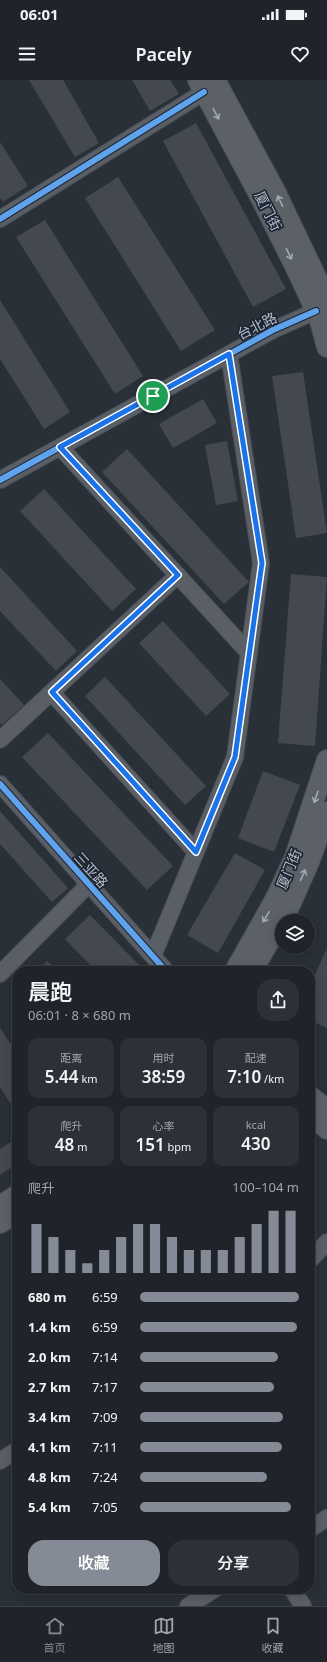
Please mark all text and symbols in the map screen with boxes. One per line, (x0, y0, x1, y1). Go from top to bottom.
text: 06:01 (20, 4, 59, 24)
text: Pacely (135, 42, 192, 66)
icon: menu (16, 43, 38, 65)
icon: heart (289, 43, 311, 65)
one-way arrow (213, 108, 221, 120)
street label: 厦门街 (250, 188, 286, 234)
one-way arrow (276, 196, 283, 208)
one-way arrow (286, 248, 294, 260)
street label: 台北路 (234, 308, 280, 344)
pin (136, 379, 170, 413)
icon: arrive (142, 385, 164, 407)
one-way arrow (312, 791, 319, 804)
street label: 厦门街 (272, 846, 305, 892)
street label: 三亚路 (70, 848, 112, 892)
one-way arrow (300, 869, 308, 881)
one-way arrow (261, 911, 269, 923)
map controls (275, 914, 315, 954)
button: layers (275, 914, 315, 954)
text: 晨跑 (28, 976, 72, 1006)
button: share (257, 979, 299, 1021)
text: 06:01 · 8 × 680 m (28, 1006, 131, 1024)
text: 距离 (60, 1050, 82, 1065)
text: 用时 (152, 1050, 174, 1065)
text: 配速 (245, 1050, 267, 1065)
text: 5.44 (45, 1065, 79, 1088)
text: 38:59 (142, 1065, 185, 1088)
text: 7:10 (227, 1065, 261, 1088)
text: km (79, 1071, 98, 1086)
text: /km (261, 1071, 284, 1086)
text: kcal (246, 1117, 266, 1132)
text: 爬升 (60, 1118, 82, 1133)
text: 心率 (152, 1118, 174, 1133)
text: 430 (241, 1132, 270, 1155)
text: 48 (55, 1133, 74, 1156)
text: 151 (136, 1133, 165, 1156)
text: m (74, 1139, 87, 1154)
text: bpm (165, 1139, 191, 1154)
text: 100–104 m (232, 1178, 299, 1196)
text: 爬升 (28, 1179, 54, 1197)
text: 680 m (28, 1288, 66, 1306)
text: 6:59 (92, 1288, 118, 1306)
text: 1.4 km (28, 1318, 71, 1336)
text: 6:59 (92, 1318, 118, 1336)
text: 2.0 km (28, 1348, 71, 1366)
text: 7:14 (92, 1348, 118, 1366)
text: 2.7 km (28, 1378, 71, 1396)
text: 7:17 (92, 1378, 118, 1396)
text: 3.4 km (28, 1408, 71, 1426)
text: 7:09 (92, 1408, 118, 1426)
text: 4.1 km (28, 1438, 71, 1456)
text: 7:11 (92, 1438, 118, 1456)
text: 4.8 km (28, 1468, 71, 1486)
text: 7:24 (92, 1468, 118, 1486)
text: 5.4 km (28, 1498, 71, 1516)
text: 7:05 (92, 1498, 118, 1516)
button: 收藏 (28, 1540, 160, 1586)
button: 分享 (168, 1540, 299, 1586)
tab: 首页 (44, 1615, 66, 1655)
tab: 地图 (153, 1615, 175, 1655)
tab: 收藏 (262, 1615, 284, 1655)

